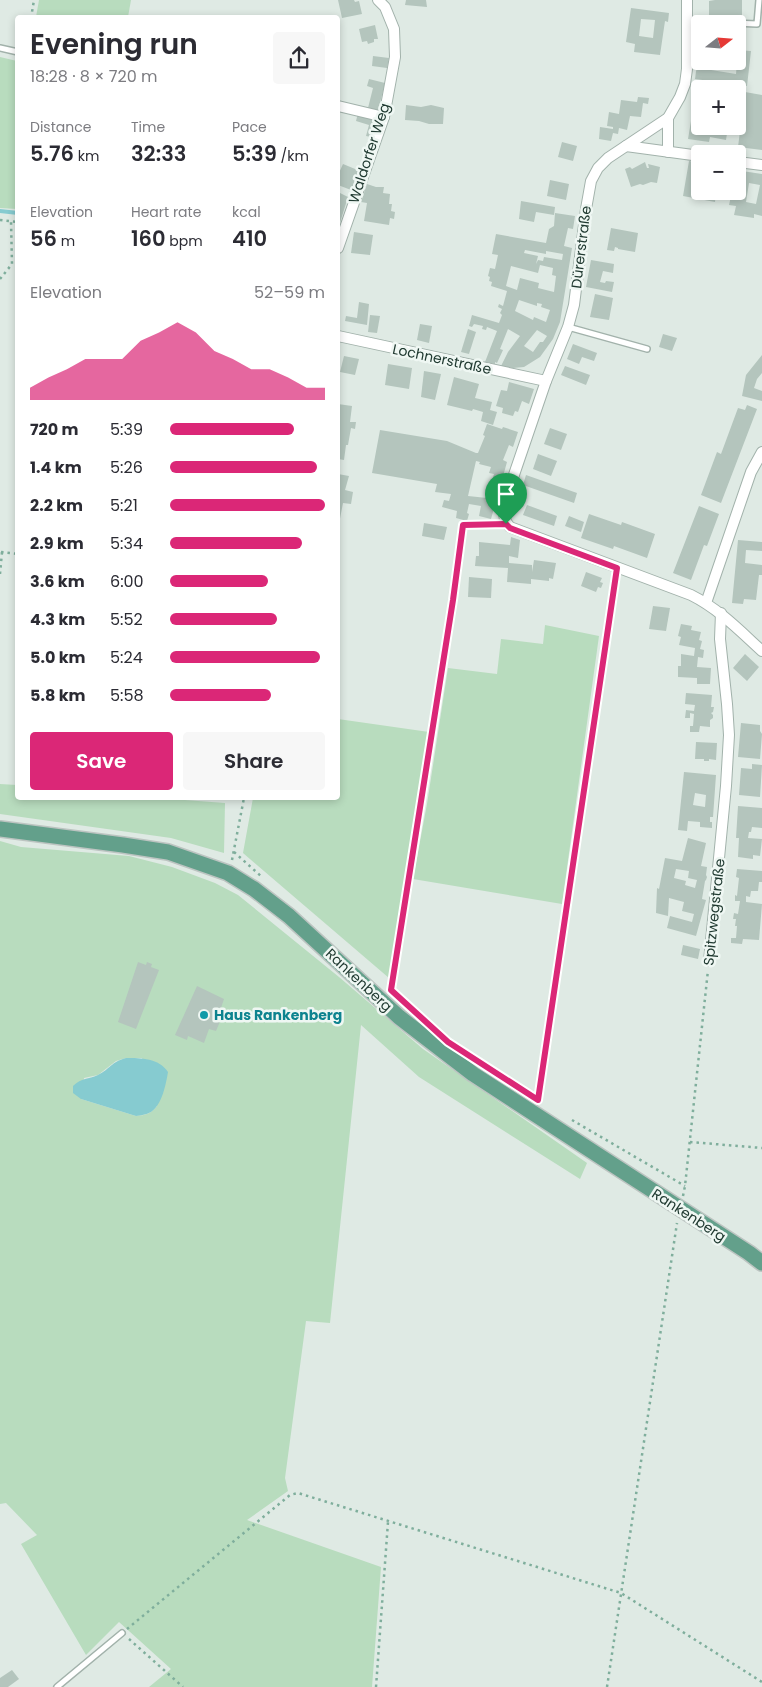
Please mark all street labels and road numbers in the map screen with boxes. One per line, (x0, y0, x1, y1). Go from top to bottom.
street label: Waldorfer Weg (343, 100, 395, 206)
street label: Dürerstraße (566, 204, 596, 290)
street label: Lochnerstraße (391, 339, 494, 379)
street label: Spitzwegstraße (698, 857, 730, 967)
street label: Rankenberg (321, 944, 397, 1016)
street label: Rankenberg (648, 1184, 730, 1246)

